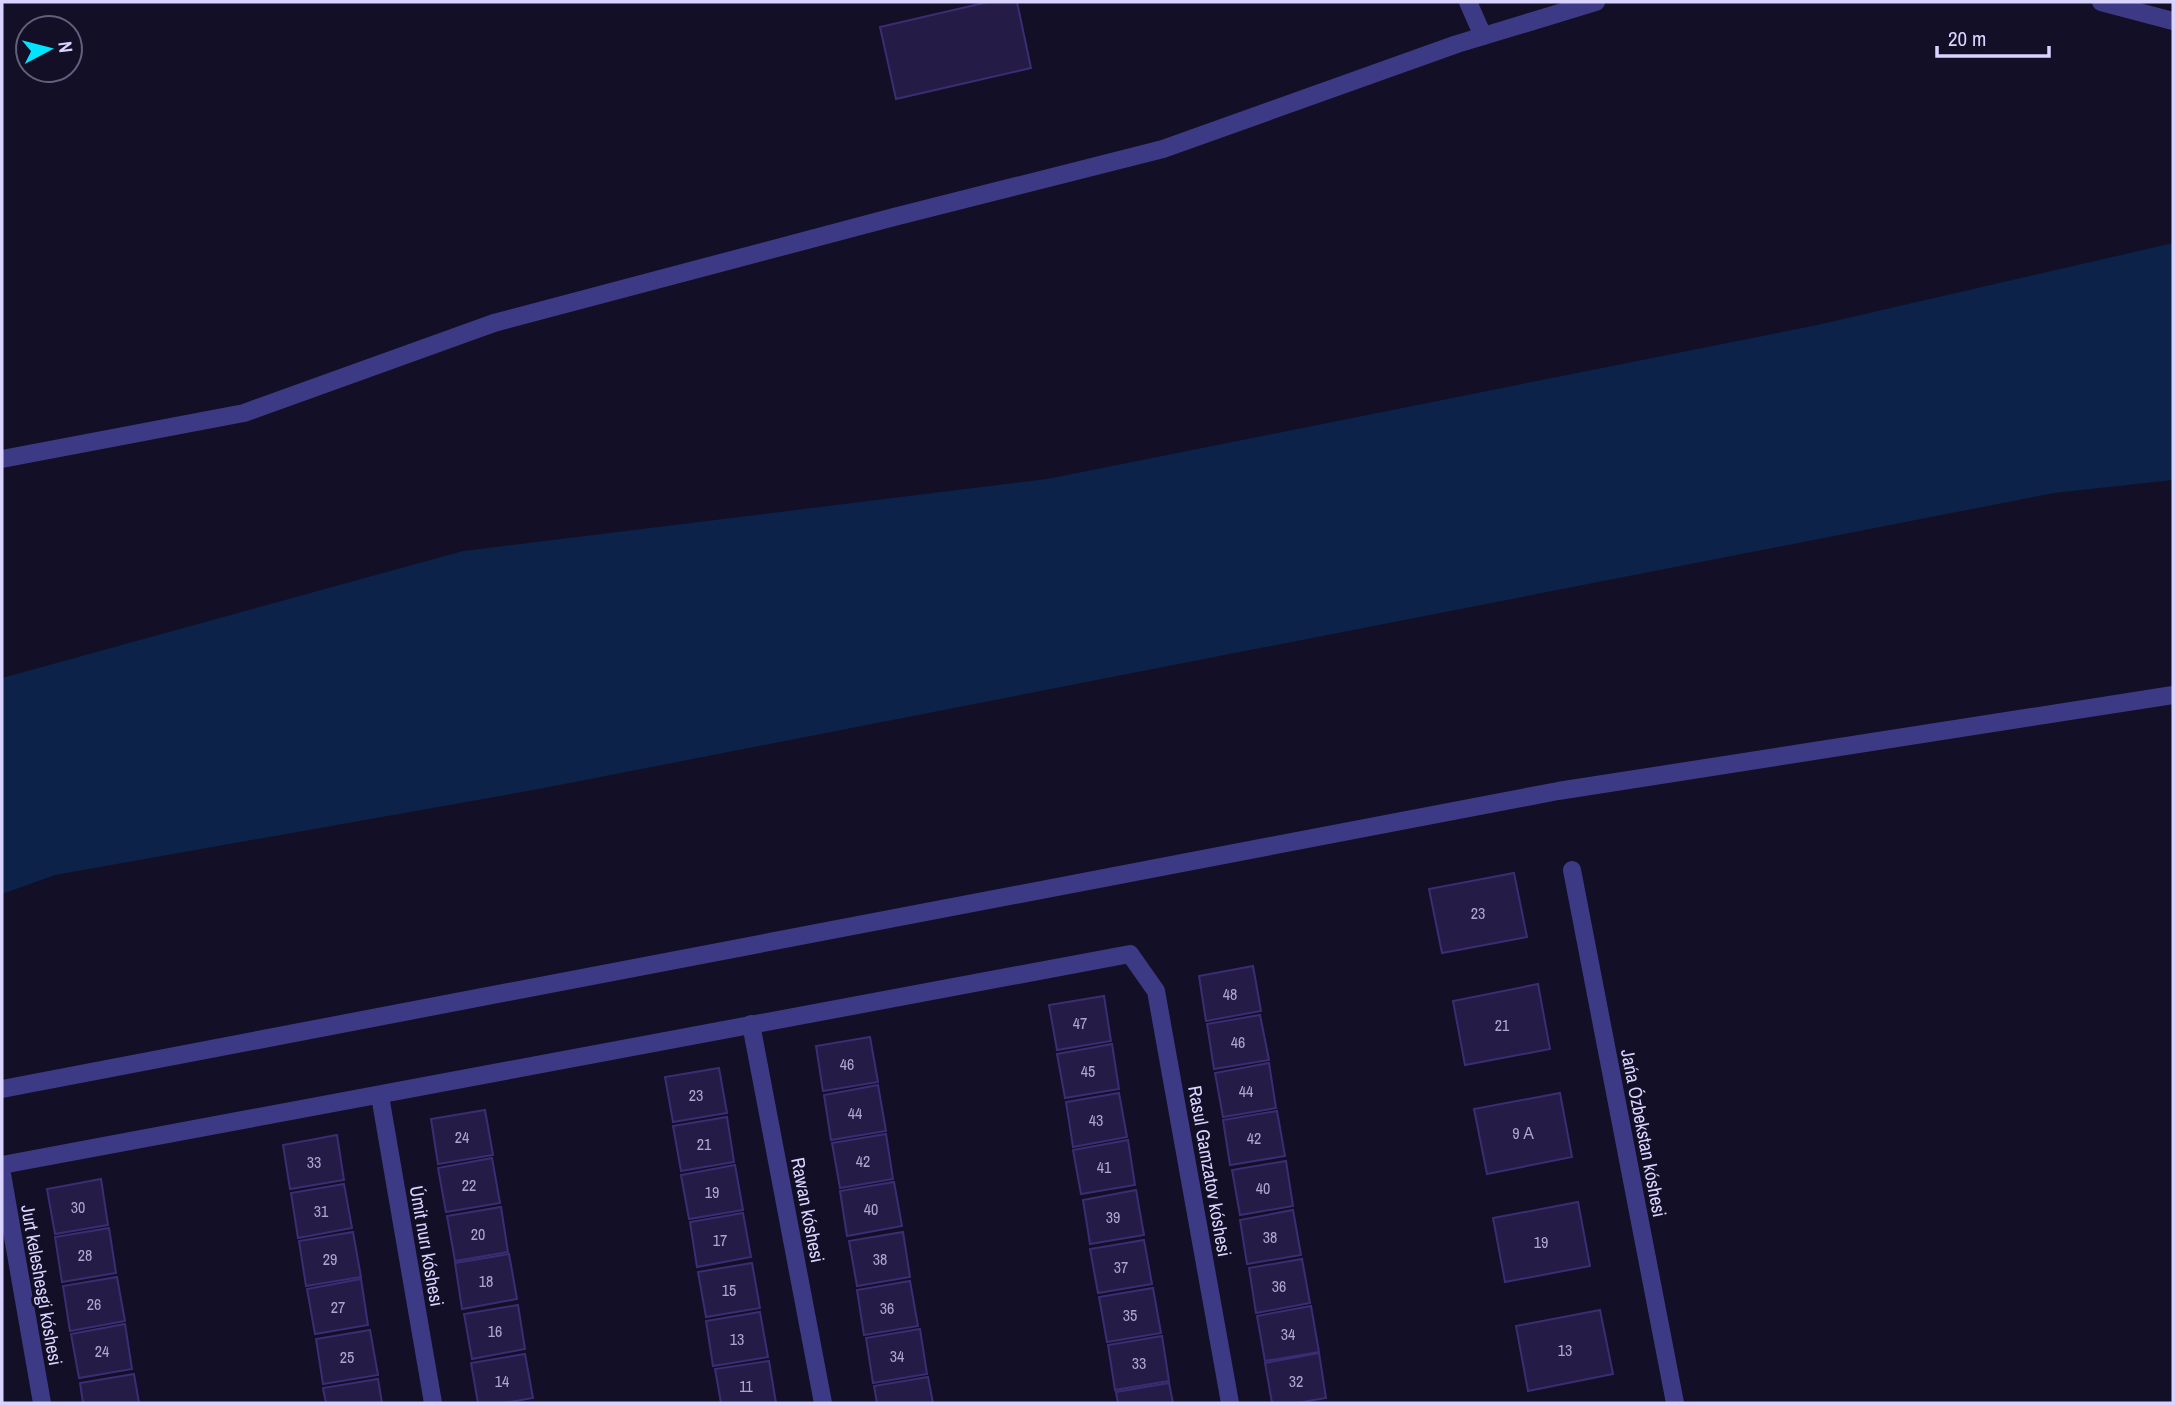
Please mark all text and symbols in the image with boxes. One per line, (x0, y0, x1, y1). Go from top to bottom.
north arrow (14, 14, 84, 84)
scale bar (1937, 14, 2049, 58)
text: 20 m (1948, 24, 1986, 53)
text: N (52, 40, 79, 54)
house number: 23 (1471, 902, 1485, 924)
house number: 48 (1223, 983, 1237, 1005)
house number: 47 (1073, 1012, 1087, 1034)
house number: 21 (1495, 1014, 1510, 1036)
house number: 46 (1231, 1031, 1245, 1053)
street label: Jańa Ózbekstan kóshesi (1615, 1047, 1673, 1219)
house number: 46 (840, 1053, 854, 1075)
house number: 45 (1081, 1060, 1095, 1082)
house number: 44 (1239, 1080, 1253, 1102)
street label: Rasul Gamzatov kóshesi (1182, 1083, 1238, 1259)
house number: 23 (689, 1084, 703, 1106)
house number: 44 (848, 1102, 862, 1124)
house number: 43 (1089, 1109, 1103, 1131)
house number: 9 А (1512, 1122, 1534, 1144)
house number: 24 (455, 1126, 469, 1148)
house number: 42 (1247, 1127, 1261, 1149)
house number: 21 (697, 1133, 712, 1155)
house number: 42 (856, 1150, 870, 1172)
house number: 33 (307, 1151, 321, 1173)
street label: Rawan kóshesi (785, 1155, 831, 1265)
house number: 41 (1097, 1156, 1112, 1178)
house number: 22 (462, 1174, 476, 1196)
house number: 40 (1256, 1177, 1270, 1199)
house number: 19 (705, 1181, 719, 1203)
street label: Úmit nurı kóshesi (404, 1184, 450, 1308)
house number: 30 (71, 1196, 85, 1218)
house number: 40 (864, 1198, 878, 1220)
house number: 31 (314, 1200, 329, 1222)
street label: Jurt keleshesgi kóshesi (15, 1203, 69, 1367)
house number: 39 (1106, 1206, 1120, 1228)
house number: 20 (471, 1223, 485, 1245)
house number: 38 (1263, 1226, 1277, 1248)
house number: 17 (713, 1229, 727, 1251)
house number: 19 (1534, 1231, 1548, 1253)
house number: 28 (78, 1244, 92, 1266)
house number: 29 (323, 1248, 337, 1270)
house number: 38 (873, 1248, 887, 1270)
house number: 37 (1114, 1256, 1128, 1278)
house number: 18 (479, 1270, 493, 1292)
house number: 36 (1272, 1275, 1286, 1297)
house number: 15 (722, 1279, 736, 1301)
house number: 26 (87, 1293, 101, 1315)
house number: 27 (331, 1296, 345, 1318)
house number: 36 (880, 1297, 894, 1319)
house number: 35 (1123, 1304, 1137, 1326)
house number: 16 (488, 1320, 502, 1342)
house number: 34 (1281, 1323, 1295, 1345)
house number: 13 (730, 1328, 744, 1350)
house number: 13 (1558, 1339, 1572, 1361)
house number: 24 (95, 1340, 109, 1362)
house number: 34 (890, 1345, 904, 1367)
house number: 25 (340, 1346, 354, 1368)
house number: 33 (1132, 1352, 1146, 1374)
house number: 14 (495, 1370, 509, 1392)
house number: 32 (1289, 1370, 1303, 1392)
house number: 11 (739, 1375, 754, 1397)

